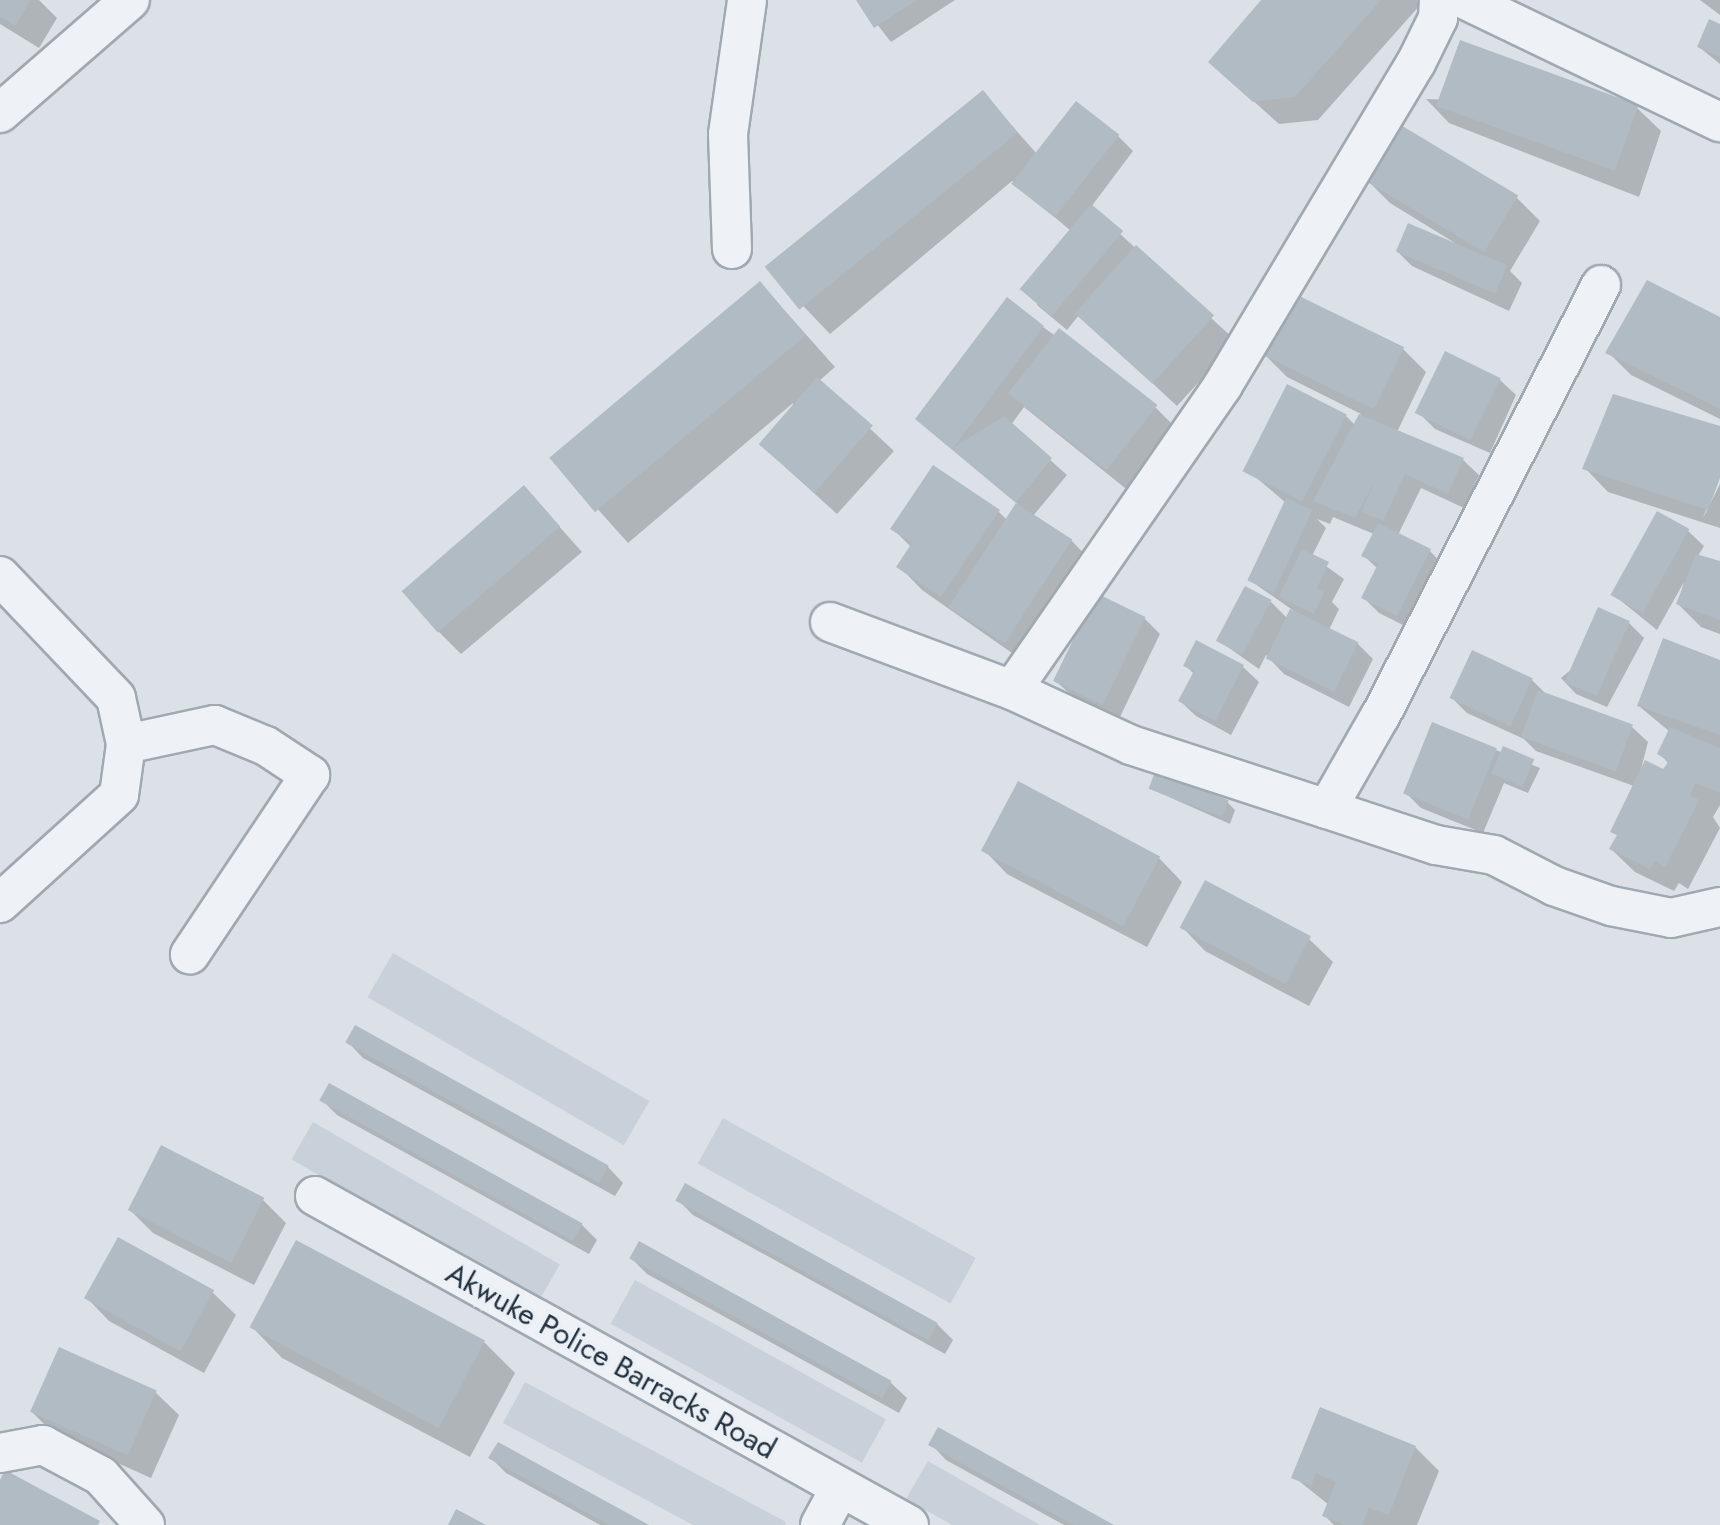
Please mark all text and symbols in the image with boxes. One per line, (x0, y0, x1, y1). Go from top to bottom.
street label: Akwuke Police Barracks Road (440, 1255, 782, 1467)

